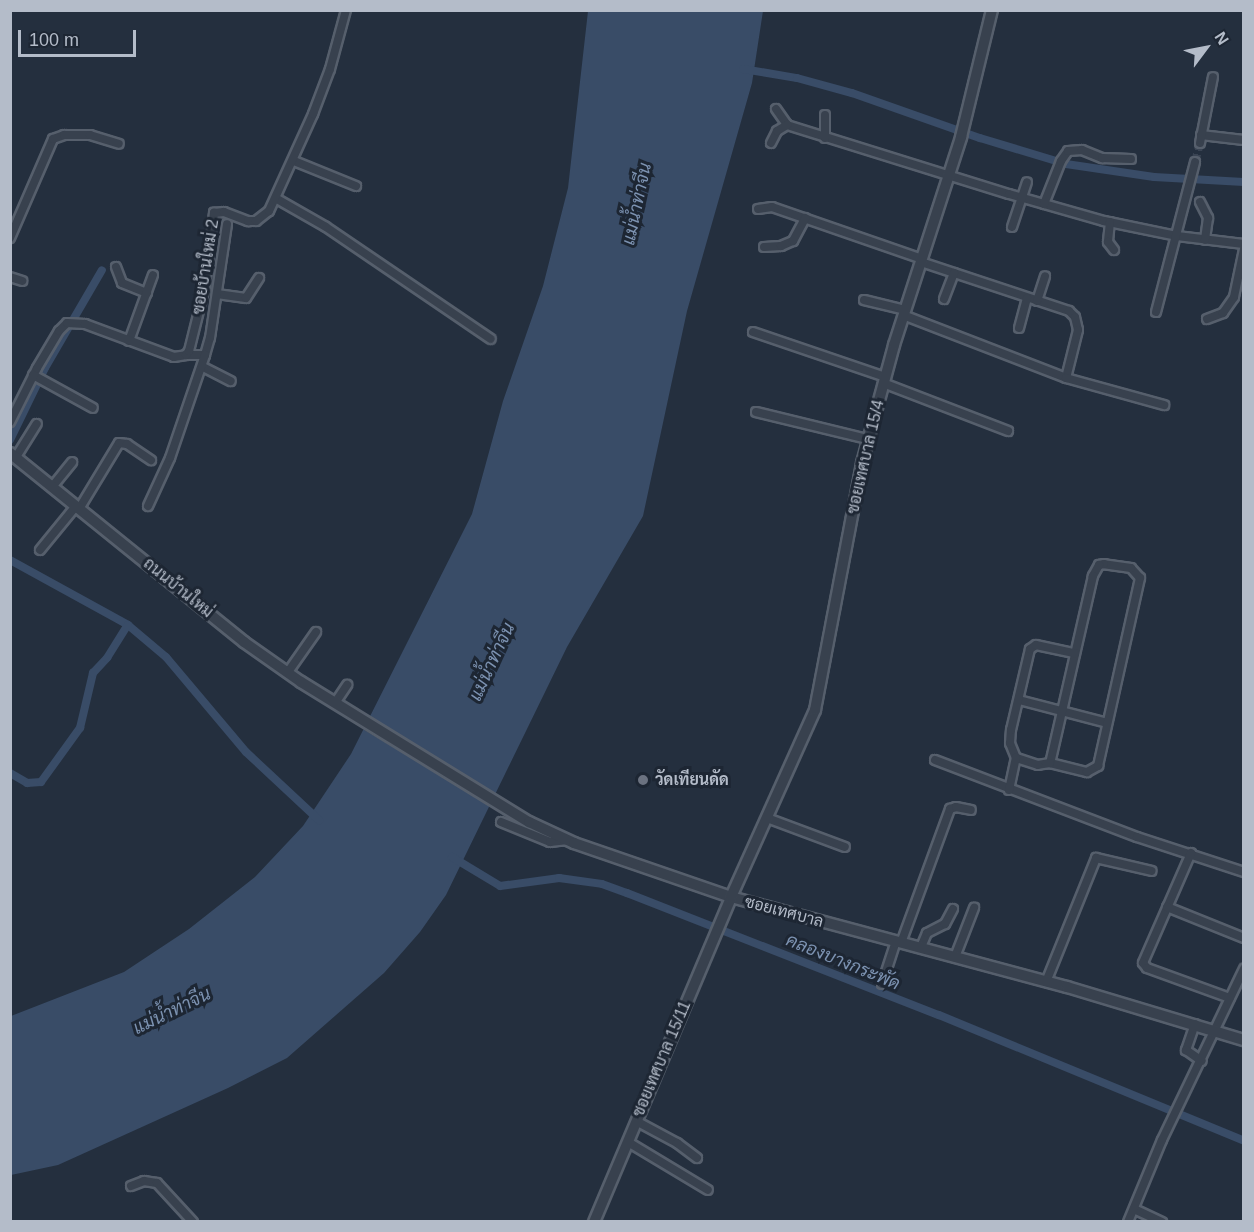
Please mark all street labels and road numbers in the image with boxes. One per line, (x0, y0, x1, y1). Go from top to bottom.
street label: ซอยบ้านใหม่ 2 (189, 218, 223, 316)
street label: ซอยเทศบาล 15/4 (844, 398, 888, 516)
street label: ถนนบ้านใหม่ (139, 554, 217, 622)
street label: ซอยเทศบาล (742, 892, 826, 932)
street label: ซอยเทศบาล 15/11 (629, 998, 695, 1120)

